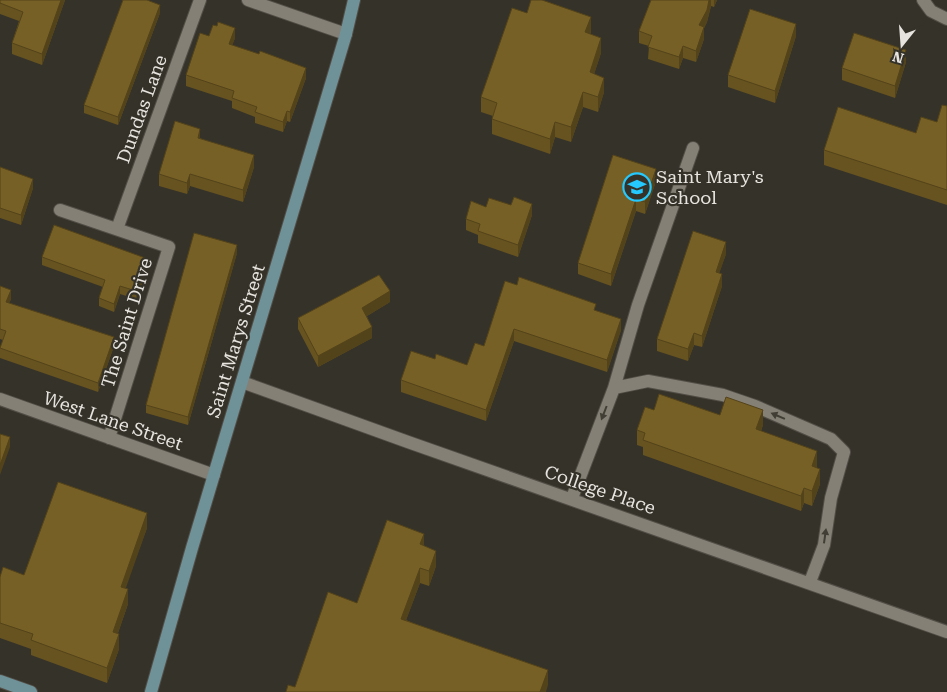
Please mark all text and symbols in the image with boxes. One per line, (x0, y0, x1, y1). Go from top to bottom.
north arrow (877, 20, 927, 70)
text: N (890, 48, 906, 67)
street label: Dundas Lane (112, 52, 171, 166)
place label: Saint Mary's School (656, 166, 764, 208)
school or university icon: Saint Mary's School (622, 172, 652, 202)
street label: The Saint Drive (97, 255, 156, 390)
street label: Saint Marys Street (202, 261, 269, 420)
street label: West Lane Street (41, 387, 186, 454)
one-way arrow (600, 406, 608, 421)
one-way arrow (771, 412, 785, 420)
street label: College Place (542, 461, 658, 518)
one-way arrow (821, 528, 829, 544)

